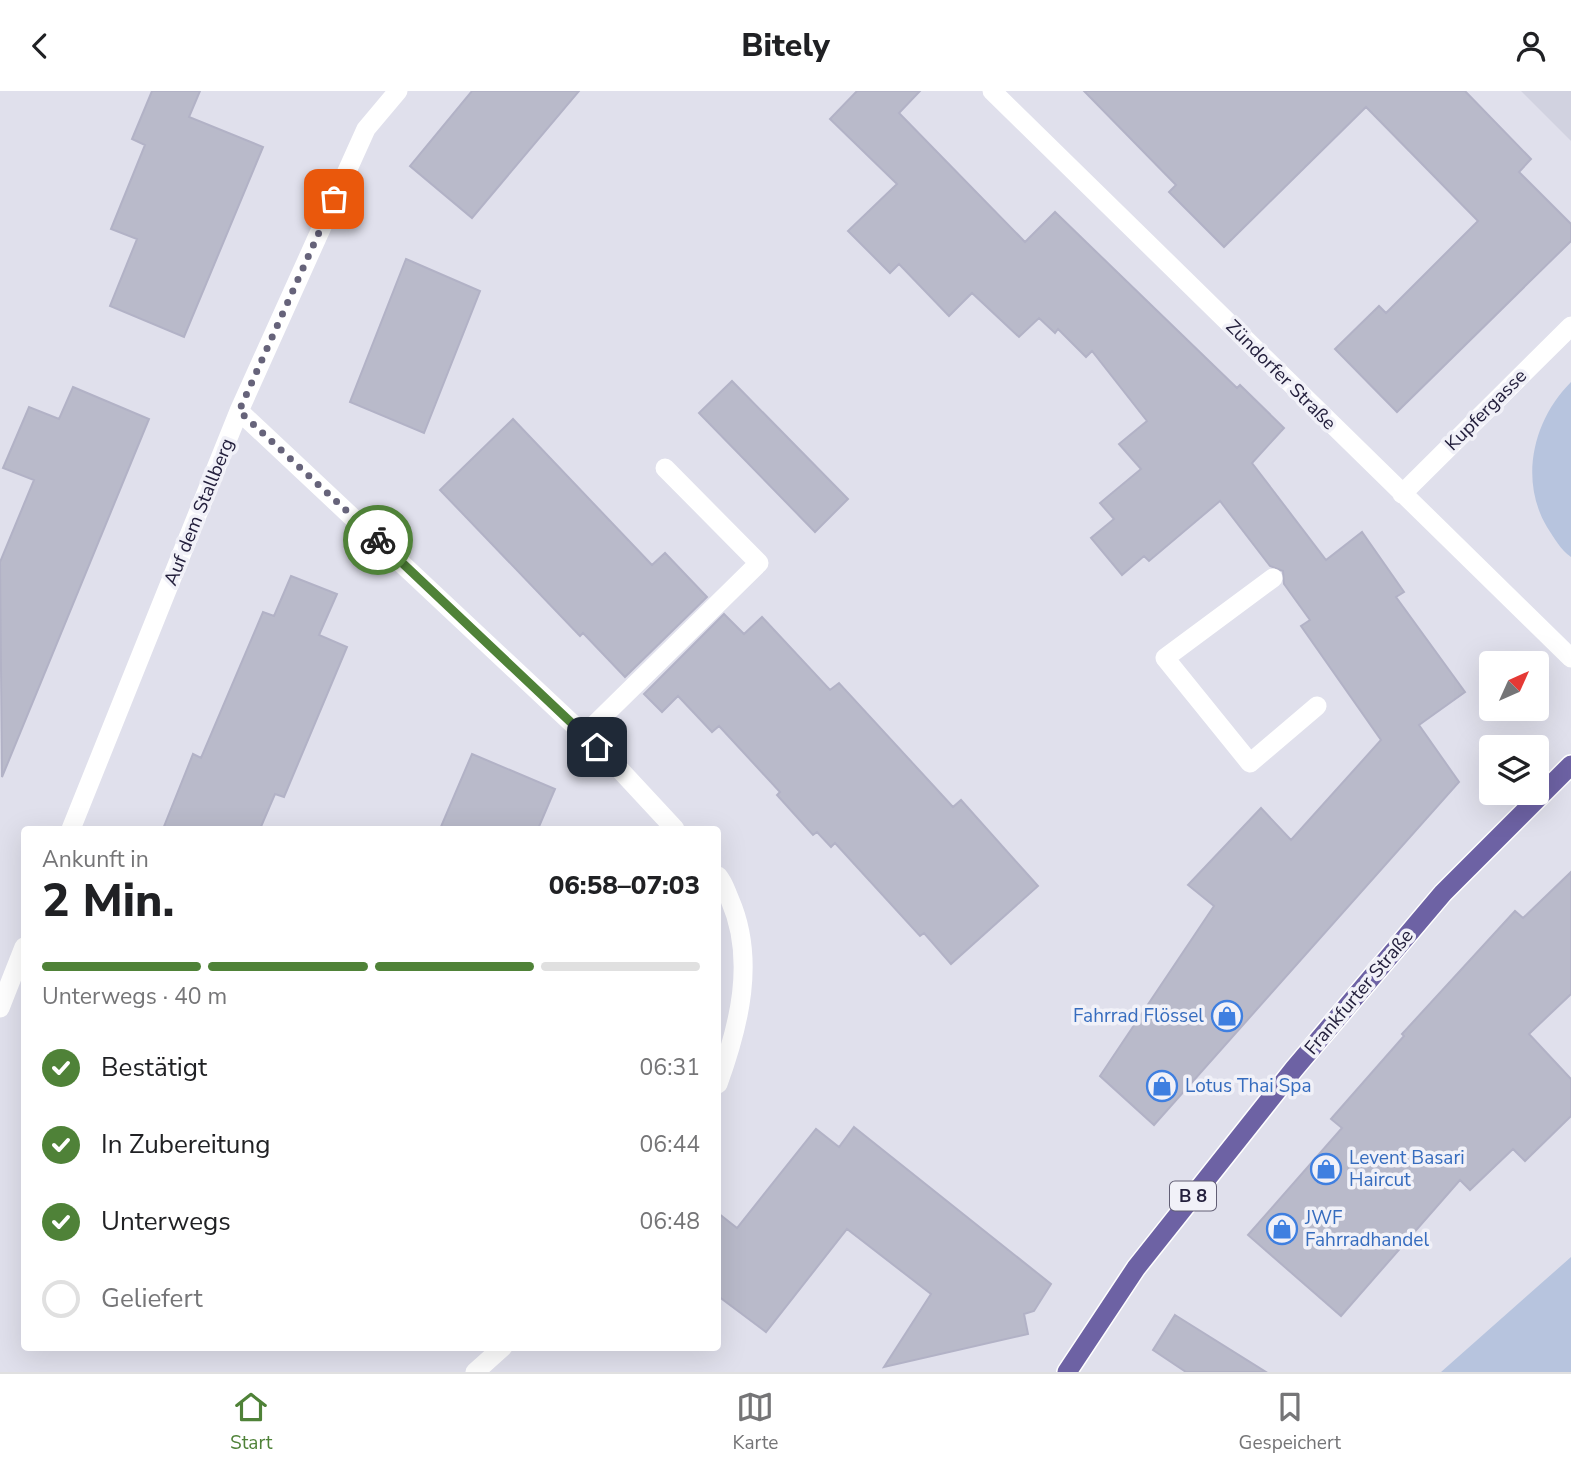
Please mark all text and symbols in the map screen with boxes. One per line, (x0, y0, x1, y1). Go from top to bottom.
text: Bitely (741, 24, 830, 67)
icon: back (21, 27, 59, 65)
icon: person (1512, 27, 1550, 65)
pin (304, 169, 364, 229)
icon: bag (315, 180, 353, 218)
street label: Zündorfer Straße (1220, 314, 1342, 436)
street label: Kupfergasse (1439, 363, 1533, 457)
street label: Auf dem Stallberg (158, 434, 240, 590)
courier (343, 505, 413, 575)
icon: bike (359, 521, 397, 559)
north arrow (1479, 651, 1549, 721)
map controls (1479, 651, 1549, 805)
pin (567, 717, 627, 777)
icon: home (578, 728, 616, 766)
button: layers (1479, 735, 1549, 805)
text: Ankunft in (42, 844, 149, 875)
text: 06:58–07:03 (549, 868, 700, 903)
text: 2 Min. (42, 869, 174, 932)
street label: Frankfurter Straße (1299, 924, 1419, 1060)
text: Unterwegs · 40 m (42, 981, 227, 1012)
shop icon: Fahrrad Flössel (1210, 999, 1244, 1033)
place label: Fahrrad Flössel (1073, 1003, 1204, 1029)
icon: check (42, 1049, 80, 1087)
text: Bestätigt (101, 1050, 207, 1085)
text: 06:31 (640, 1052, 700, 1083)
shop icon: Lotus Thai Spa (1145, 1069, 1179, 1103)
place label: Lotus Thai Spa (1185, 1073, 1311, 1099)
icon: check (42, 1126, 80, 1164)
text: In Zubereitung (101, 1127, 270, 1162)
text: 06:44 (640, 1129, 700, 1160)
place label: Levent Basari Haircut (1349, 1145, 1465, 1193)
shop icon: Levent Basari Haircut (1309, 1152, 1343, 1186)
road number: B 8 (1170, 1181, 1216, 1211)
icon: check (42, 1203, 80, 1241)
text: Unterwegs (101, 1204, 231, 1239)
place label: JWF Fahrradhandel (1304, 1205, 1429, 1253)
text: 06:48 (640, 1206, 700, 1237)
shop icon: JWF Fahrradhandel (1265, 1212, 1299, 1246)
text: Geliefert (101, 1281, 202, 1316)
tab: Start (230, 1388, 272, 1456)
tab: Karte (733, 1388, 778, 1456)
tab: Gespeichert (1239, 1388, 1341, 1456)

